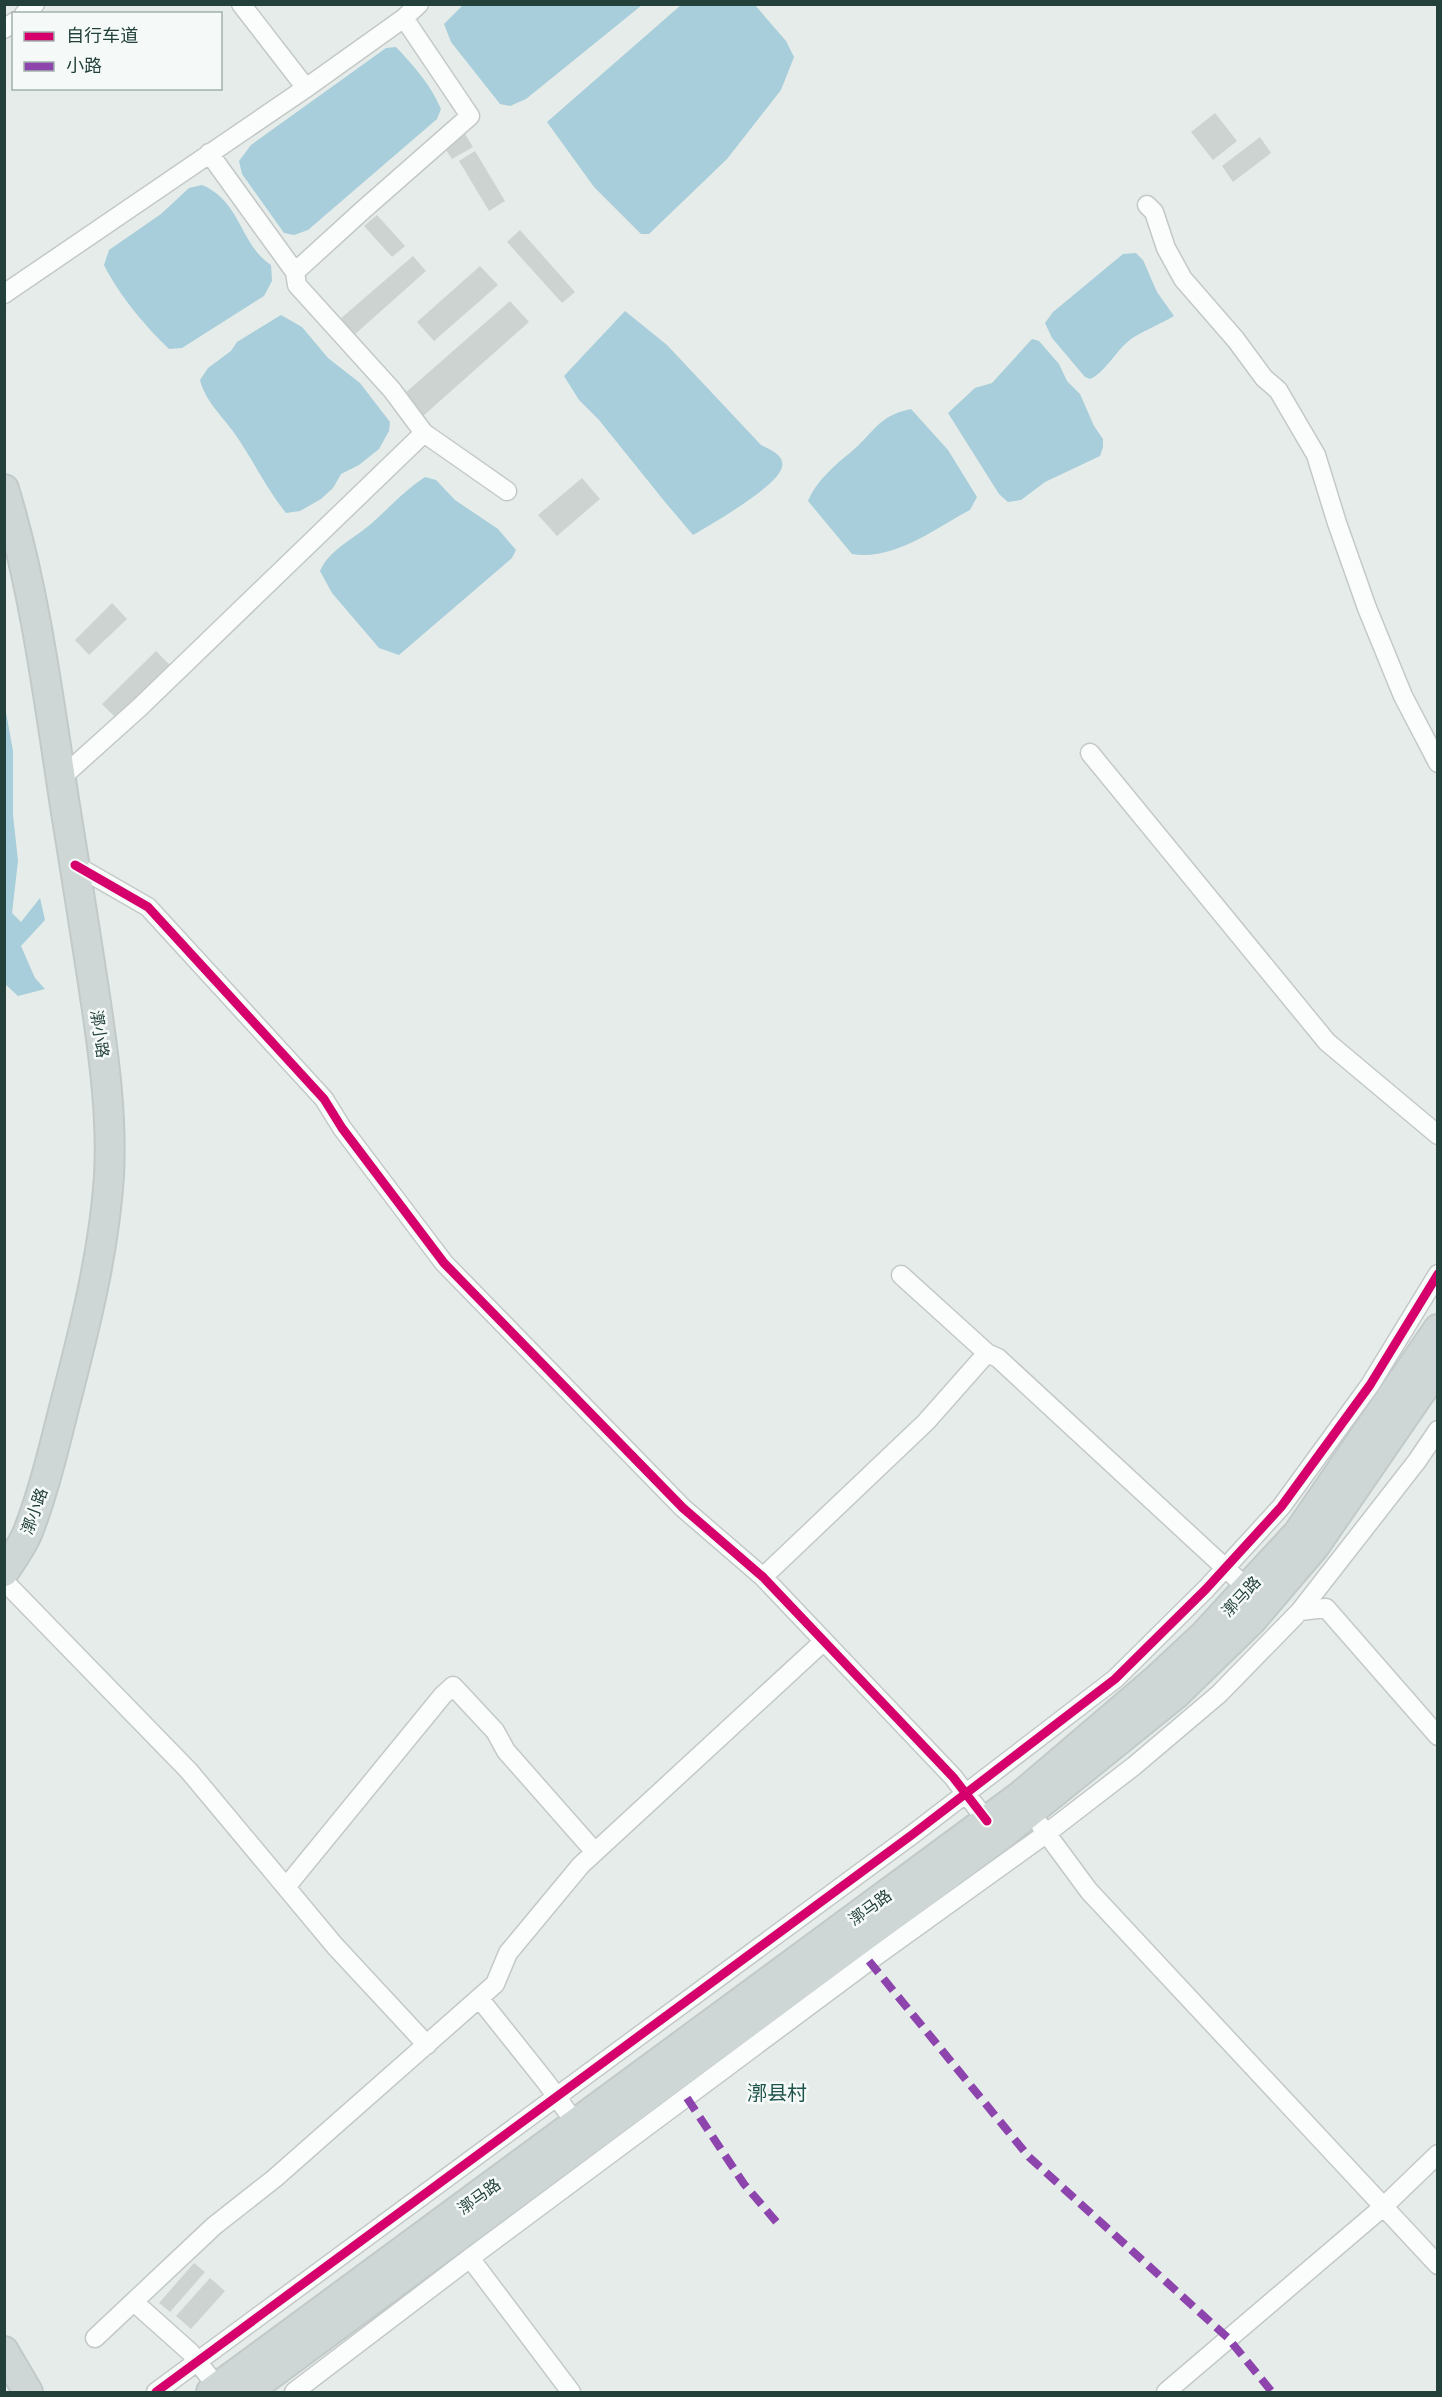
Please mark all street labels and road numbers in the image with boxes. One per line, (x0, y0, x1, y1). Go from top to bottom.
street label: 漷小路 (88, 1009, 113, 1059)
street label: 漷小路 (16, 1485, 51, 1537)
street label: 漷马路 (1217, 1572, 1264, 1620)
street label: 漷马路 (845, 1885, 895, 1928)
street label: 漷马路 (454, 2174, 504, 2217)

